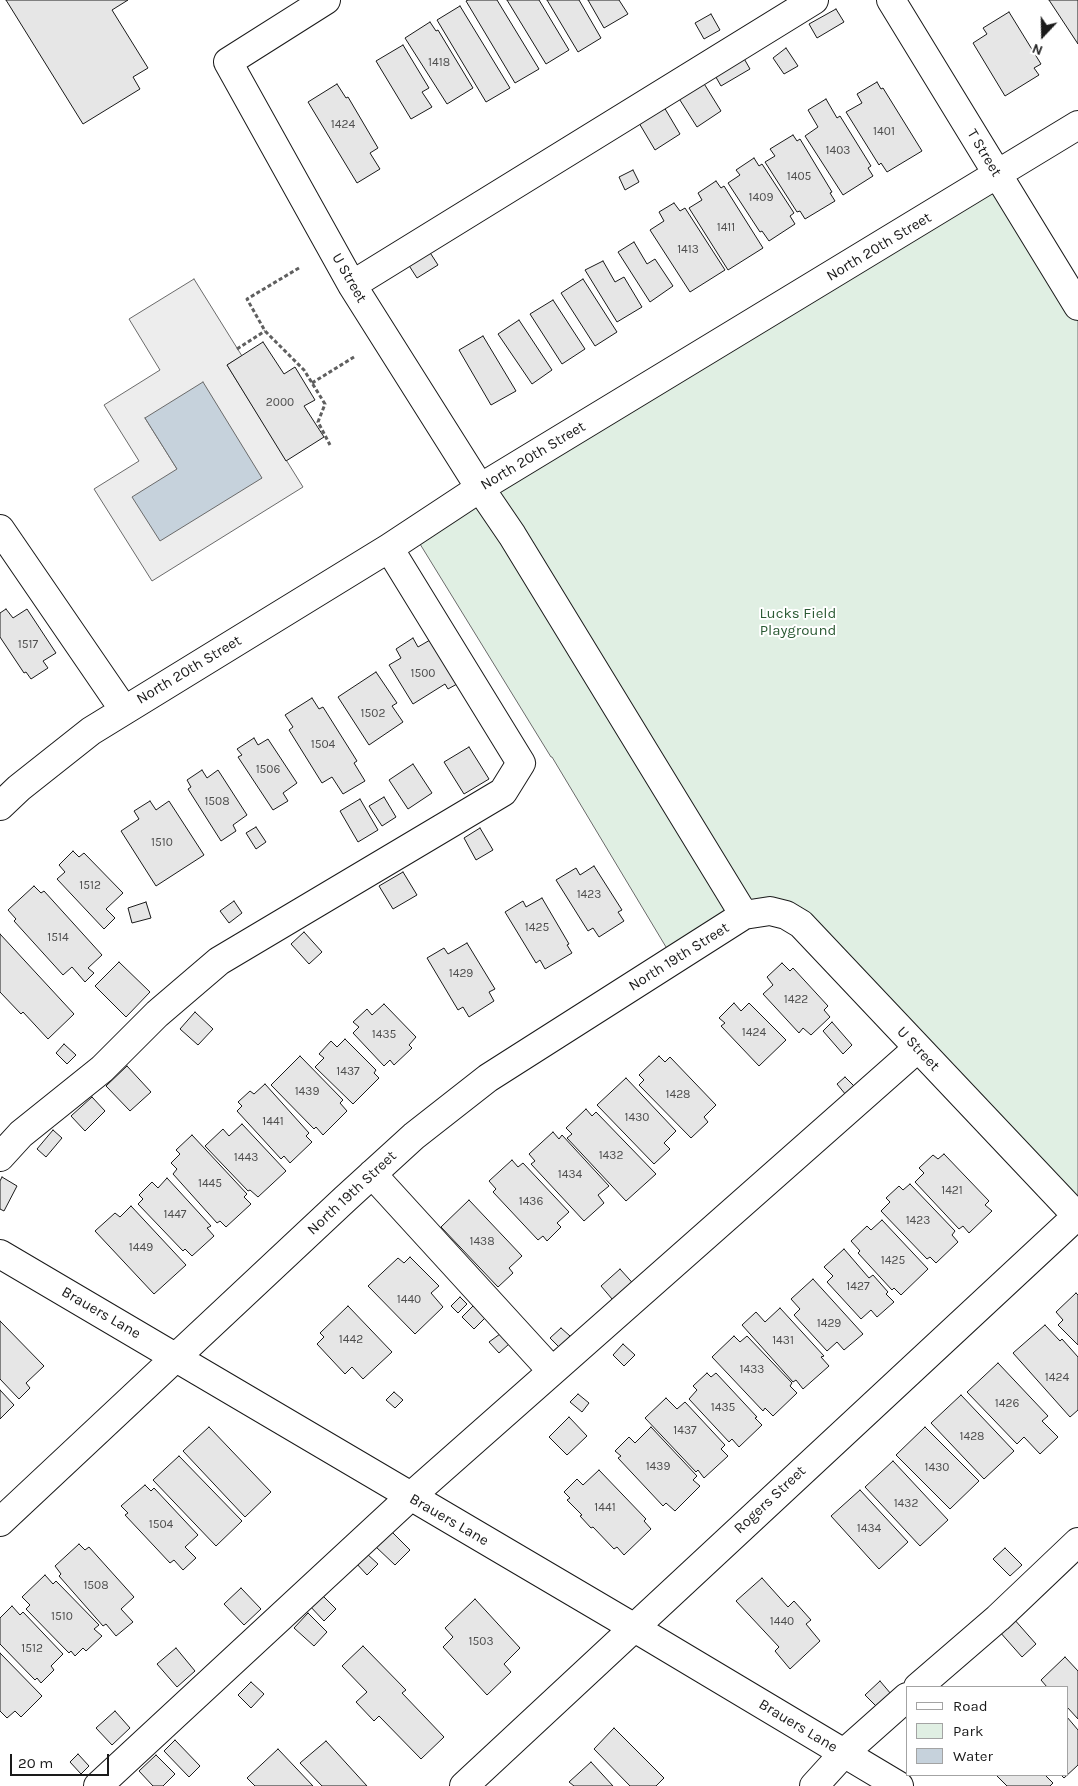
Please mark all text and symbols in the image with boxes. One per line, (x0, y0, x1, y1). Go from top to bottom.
north arrow (1018, 10, 1068, 60)
text: N (1030, 40, 1045, 59)
house number: 1418 (428, 56, 450, 70)
house number: 1424 (331, 118, 355, 132)
house number: 1401 (873, 125, 895, 139)
street label: T Street (963, 126, 1005, 180)
house number: 1403 (826, 144, 850, 158)
house number: 1405 (787, 170, 811, 184)
house number: 1409 (749, 191, 773, 205)
street label: North 20th Street (823, 209, 935, 285)
house number: 1411 (717, 221, 735, 235)
house number: 1413 (677, 243, 699, 257)
street label: U Street (328, 250, 370, 306)
house number: 2000 (266, 396, 294, 410)
street label: North 20th Street (477, 418, 589, 494)
park label: Lucks Field Playground (760, 605, 836, 640)
street label: North 20th Street (133, 632, 245, 708)
house number: 1517 (18, 638, 38, 652)
house number: 1500 (411, 667, 435, 681)
house number: 1502 (361, 707, 385, 721)
house number: 1504 (311, 738, 335, 752)
house number: 1506 (256, 763, 280, 777)
house number: 1508 (204, 795, 230, 809)
house number: 1510 (151, 836, 173, 850)
house number: 1512 (79, 879, 101, 893)
house number: 1423 (577, 888, 601, 902)
street label: North 19th Street (625, 919, 733, 995)
house number: 1425 (525, 921, 549, 935)
house number: 1514 (47, 931, 69, 945)
house number: 1429 (449, 967, 473, 981)
house number: 1422 (784, 993, 808, 1007)
street label: U Street (893, 1023, 943, 1075)
house number: 1424 (742, 1026, 766, 1040)
house number: 1435 (372, 1028, 396, 1042)
house number: 1437 (336, 1065, 360, 1079)
house number: 1439 (295, 1085, 319, 1099)
house number: 1428 (666, 1088, 690, 1102)
house number: 1430 (625, 1111, 649, 1125)
house number: 1441 (262, 1115, 284, 1129)
street label: North 19th Street (304, 1147, 400, 1239)
house number: 1432 (599, 1149, 623, 1163)
house number: 1443 (234, 1151, 258, 1165)
house number: 1434 (558, 1168, 582, 1182)
house number: 1445 (198, 1177, 222, 1191)
house number: 1421 (941, 1184, 963, 1198)
house number: 1436 (519, 1195, 543, 1209)
house number: 1447 (163, 1208, 187, 1222)
house number: 1423 (906, 1214, 930, 1228)
house number: 1438 (469, 1235, 495, 1249)
house number: 1449 (129, 1241, 153, 1255)
house number: 1425 (881, 1254, 905, 1268)
house number: 1427 (846, 1280, 870, 1294)
street label: Brauers Lane (58, 1283, 144, 1343)
house number: 1440 (397, 1293, 421, 1307)
house number: 1429 (817, 1317, 841, 1331)
house number: 1442 (339, 1333, 363, 1347)
house number: 1431 (772, 1334, 794, 1348)
house number: 1433 (740, 1363, 764, 1377)
house number: 1424 (1045, 1371, 1069, 1385)
house number: 1426 (995, 1397, 1019, 1411)
house number: 1435 (711, 1401, 735, 1415)
house number: 1437 (673, 1424, 697, 1438)
house number: 1428 (960, 1430, 984, 1444)
house number: 1439 (646, 1460, 670, 1474)
house number: 1430 (925, 1461, 949, 1475)
street label: Rogers Street (730, 1462, 810, 1538)
street label: Brauers Lane (406, 1490, 492, 1550)
house number: 1432 (894, 1497, 918, 1511)
house number: 1441 (594, 1501, 616, 1515)
house number: 1504 (149, 1518, 173, 1532)
house number: 1434 (857, 1522, 881, 1536)
house number: 1508 (83, 1579, 109, 1593)
house number: 1510 (51, 1610, 73, 1624)
house number: 1440 (770, 1615, 794, 1629)
house number: 1503 (469, 1635, 493, 1649)
house number: 1512 (21, 1642, 43, 1656)
legend (906, 1686, 1068, 1776)
street label: Brauers Lane (755, 1695, 841, 1757)
text: Road (953, 1697, 988, 1715)
text: Park (953, 1722, 983, 1740)
scale bar (12, 1744, 111, 1776)
text: Water (953, 1747, 993, 1765)
text: 20 m (18, 1754, 53, 1772)

